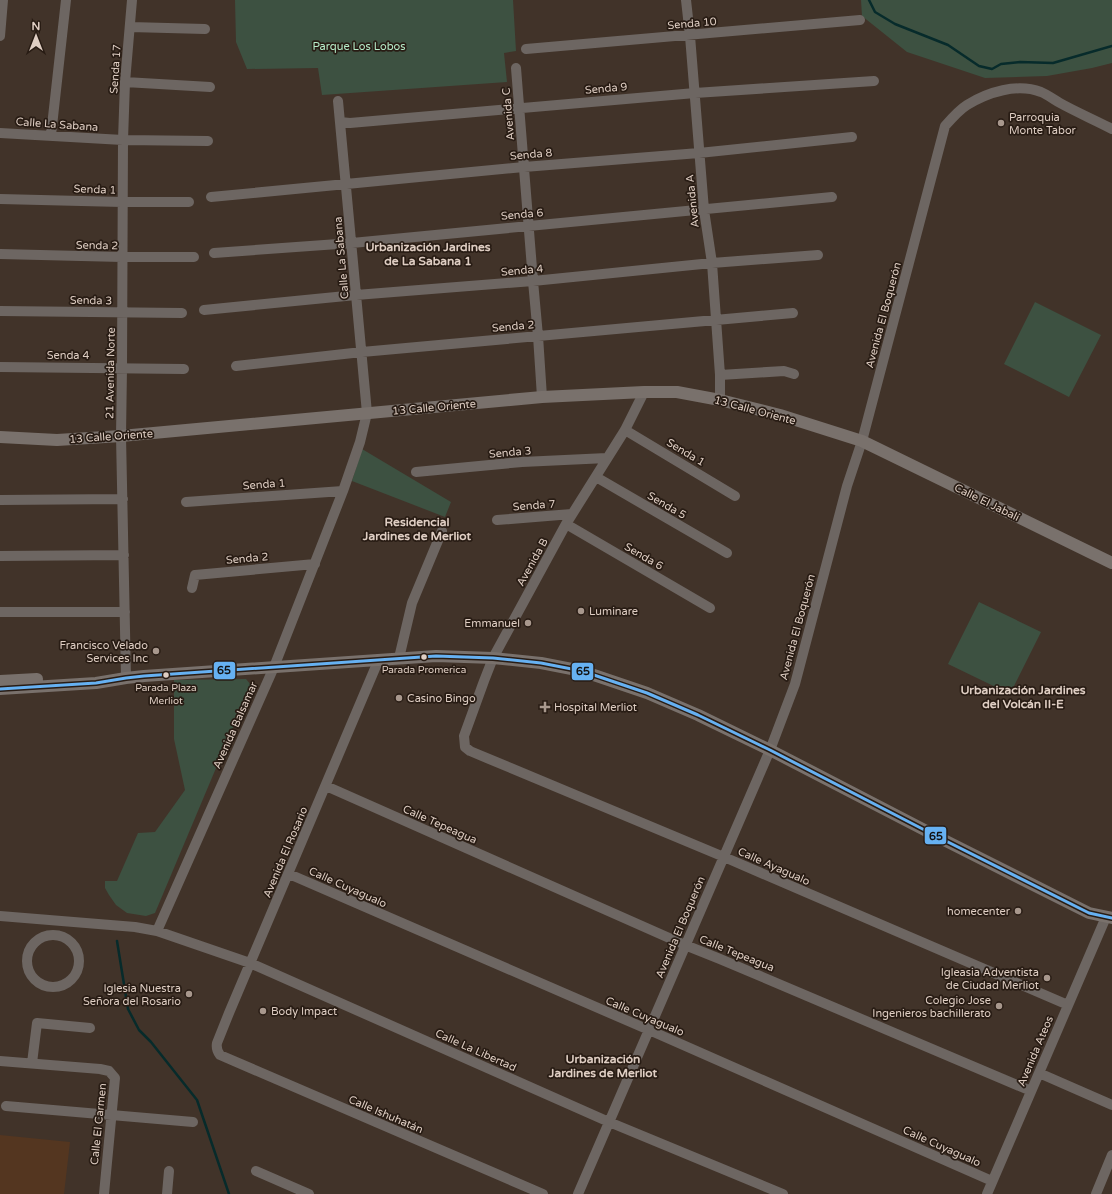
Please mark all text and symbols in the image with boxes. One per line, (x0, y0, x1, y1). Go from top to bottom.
street label: Senda 10 (667, 15, 717, 32)
north arrow (16, 16, 56, 56)
text: N (32, 20, 40, 33)
park label: Parque Los Lobos (312, 40, 406, 53)
street label: Senda 17 (107, 44, 124, 94)
street label: Senda 9 (584, 80, 628, 97)
street label: Avenida C (500, 87, 517, 141)
place label: Parroquia Monte Tabor (1009, 111, 1077, 137)
street label: Calle La Sabana (15, 115, 99, 134)
marker: Parroquia Monte Tabor (996, 118, 1006, 128)
street label: Senda 8 (509, 146, 553, 163)
street label: Avenida A (683, 174, 702, 228)
street label: Senda 1 (73, 182, 116, 197)
street label: Senda 6 (500, 206, 544, 223)
street label: Calle La Sabana (331, 216, 352, 300)
street label: Senda 2 (76, 239, 118, 252)
district label: Urbanización Jardines de La Sabana 1 (365, 240, 491, 268)
street label: Avenida El Boquerón (863, 261, 904, 370)
street label: Senda 4 (500, 262, 544, 279)
street label: Senda 3 (70, 294, 112, 307)
street label: Senda 2 (491, 318, 535, 335)
street label: 21 Avenida Norte (103, 327, 118, 419)
street label: Senda 4 (47, 349, 89, 362)
street label: 13 Calle Oriente (713, 393, 797, 428)
street label: 13 Calle Oriente (392, 397, 476, 418)
street label: 13 Calle Oriente (69, 427, 153, 446)
street label: Senda 1 (664, 436, 707, 469)
street label: Senda 3 (488, 444, 532, 461)
street label: Senda 1 (242, 477, 286, 492)
street label: Calle El Jabalí (952, 481, 1022, 524)
street label: Senda 5 (645, 489, 689, 522)
street label: Senda 7 (512, 498, 556, 513)
district label: Residencial Jardines de Merliot (362, 515, 472, 543)
street label: Avenida B (514, 536, 551, 589)
street label: Senda 6 (622, 540, 666, 573)
street label: Senda 2 (225, 550, 269, 567)
street label: Avenida El Boquerón (777, 573, 818, 682)
place label: Luminare (589, 605, 638, 618)
marker: Luminare (576, 606, 586, 616)
place label: Emmanuel (464, 617, 520, 630)
marker: Emmanuel (523, 618, 533, 628)
place label: Francisco Velado Services Inc (59, 639, 148, 665)
marker: Francisco Velado Services Inc (151, 646, 161, 656)
marker: Parada Promerica (419, 652, 429, 662)
line badge: 65 (213, 661, 236, 680)
line badge: 65 (571, 662, 594, 681)
text: 65 (217, 664, 231, 677)
place label: Parada Promerica (382, 664, 466, 676)
text: 65 (576, 665, 590, 678)
marker: Parada Plaza Merliot (161, 670, 171, 680)
street label: Avenida Balsamar (210, 679, 261, 771)
place label: Parada Plaza Merliot (135, 682, 197, 707)
district label: Urbanización Jardines del Volcán II-E (960, 683, 1086, 711)
place label: Casino Bingo (407, 692, 476, 705)
marker: Casino Bingo (394, 693, 404, 703)
marker: Hospital Merliot (539, 701, 551, 713)
place label: Hospital Merliot (554, 701, 637, 714)
street label: Calle Tepeagua (401, 802, 479, 847)
street label: Avenida El Rosario (260, 805, 311, 900)
line badge: 65 (924, 826, 947, 845)
text: 65 (929, 830, 943, 843)
street label: Calle Ayagualo (736, 845, 812, 888)
street label: Calle Cuyagualo (307, 864, 389, 911)
street label: Avenida El Boquerón (653, 874, 708, 980)
place label: homecenter (947, 905, 1011, 918)
marker: homecenter (1013, 906, 1023, 916)
street label: Calle Tepeagua (697, 932, 776, 974)
place label: Igleasia Adventista de Ciudad Merliot (941, 966, 1039, 992)
marker: Igleasia Adventista de Ciudad Merliot (1042, 973, 1052, 983)
place label: Iglesia Nuestra Señora del Rosario (83, 982, 181, 1008)
marker: Iglesia Nuestra Señora del Rosario (184, 989, 194, 999)
street label: Calle Cuyagualo (604, 994, 686, 1039)
place label: Colegio Jose Ingenieros bachillerato (872, 994, 991, 1020)
marker: Colegio Jose Ingenieros bachillerato (994, 1001, 1004, 1011)
place label: Body Impact (271, 1005, 337, 1018)
marker: Body Impact (258, 1006, 268, 1016)
street label: Avenida Ateos (1015, 1014, 1056, 1088)
street label: Calle La Libertad (433, 1027, 518, 1074)
district label: Urbanización Jardines de Merliot (548, 1052, 658, 1080)
street label: Calle El Carmen (88, 1083, 109, 1166)
street label: Calle Ishuhatán (347, 1093, 425, 1136)
street label: Calle Cuyagualo (901, 1123, 983, 1170)

